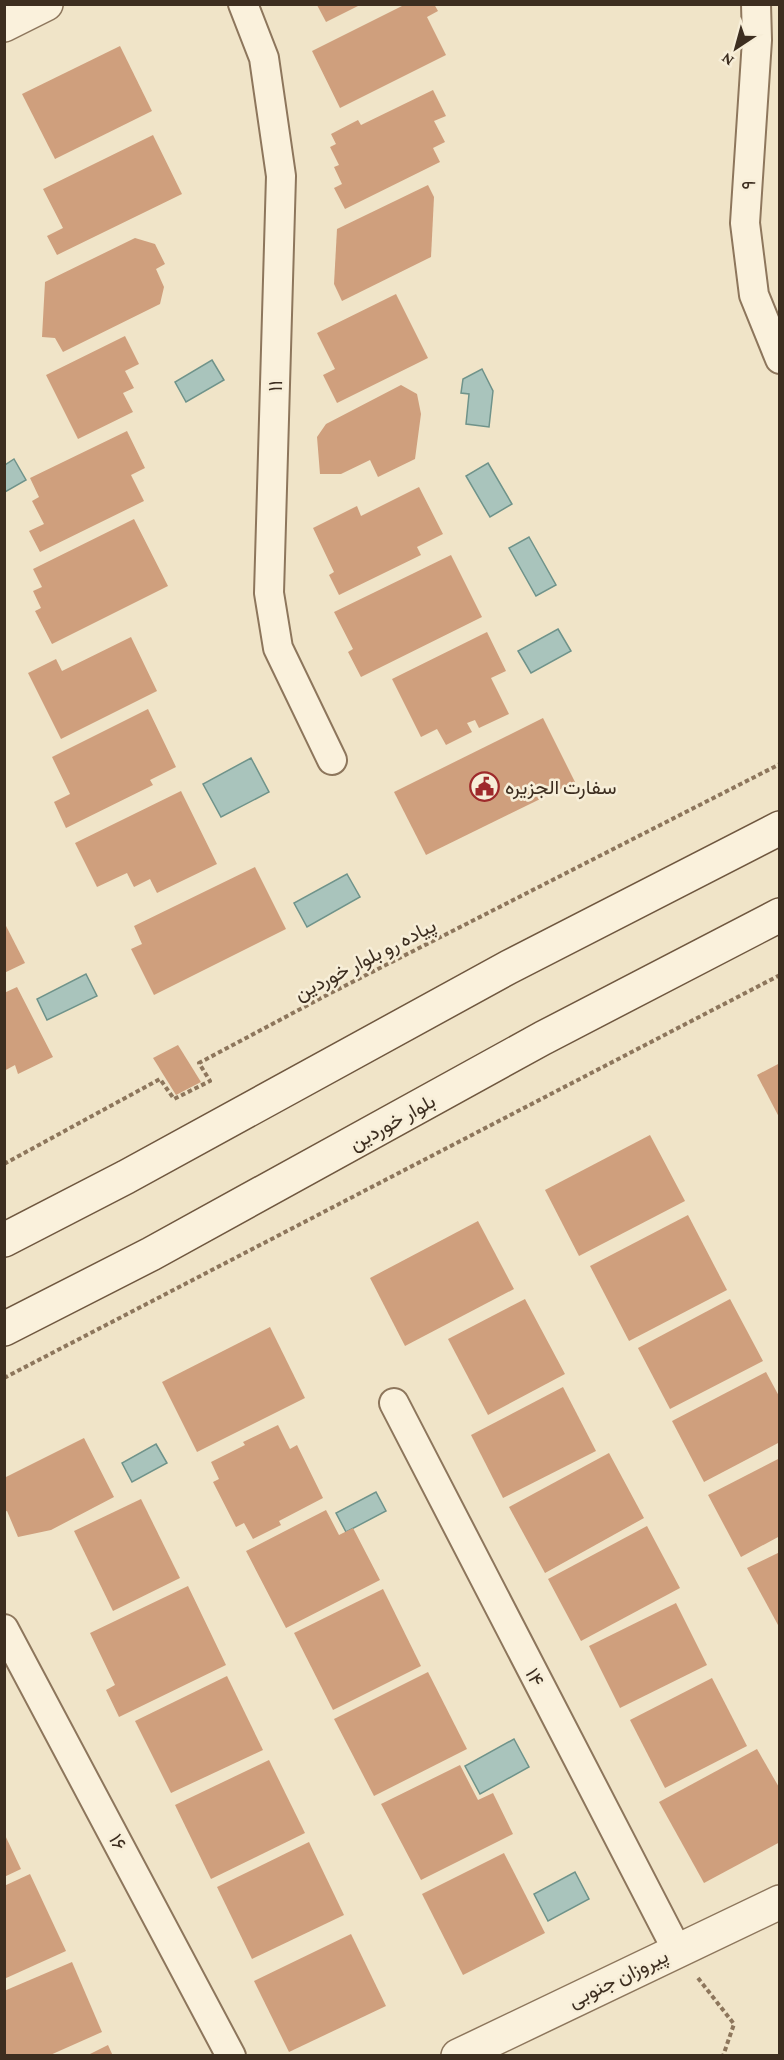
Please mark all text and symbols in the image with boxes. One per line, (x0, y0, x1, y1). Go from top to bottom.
north arrow (706, 18, 766, 78)
text: N (718, 50, 737, 70)
street label: ۹ (737, 179, 759, 191)
street label: ۱۱ (264, 380, 286, 392)
public building icon: سفارت الجزیره (468, 771, 500, 803)
place label: سفارت الجزیره (505, 776, 617, 800)
street label: پیاده رو بلوار خوردین (290, 914, 441, 1007)
street label: بلوار خوردین (345, 1089, 440, 1156)
street label: ۱۴ (521, 1664, 549, 1690)
street label: ۱۶ (105, 1830, 131, 1854)
street label: پیروزان جنوبی (564, 1944, 673, 2014)

